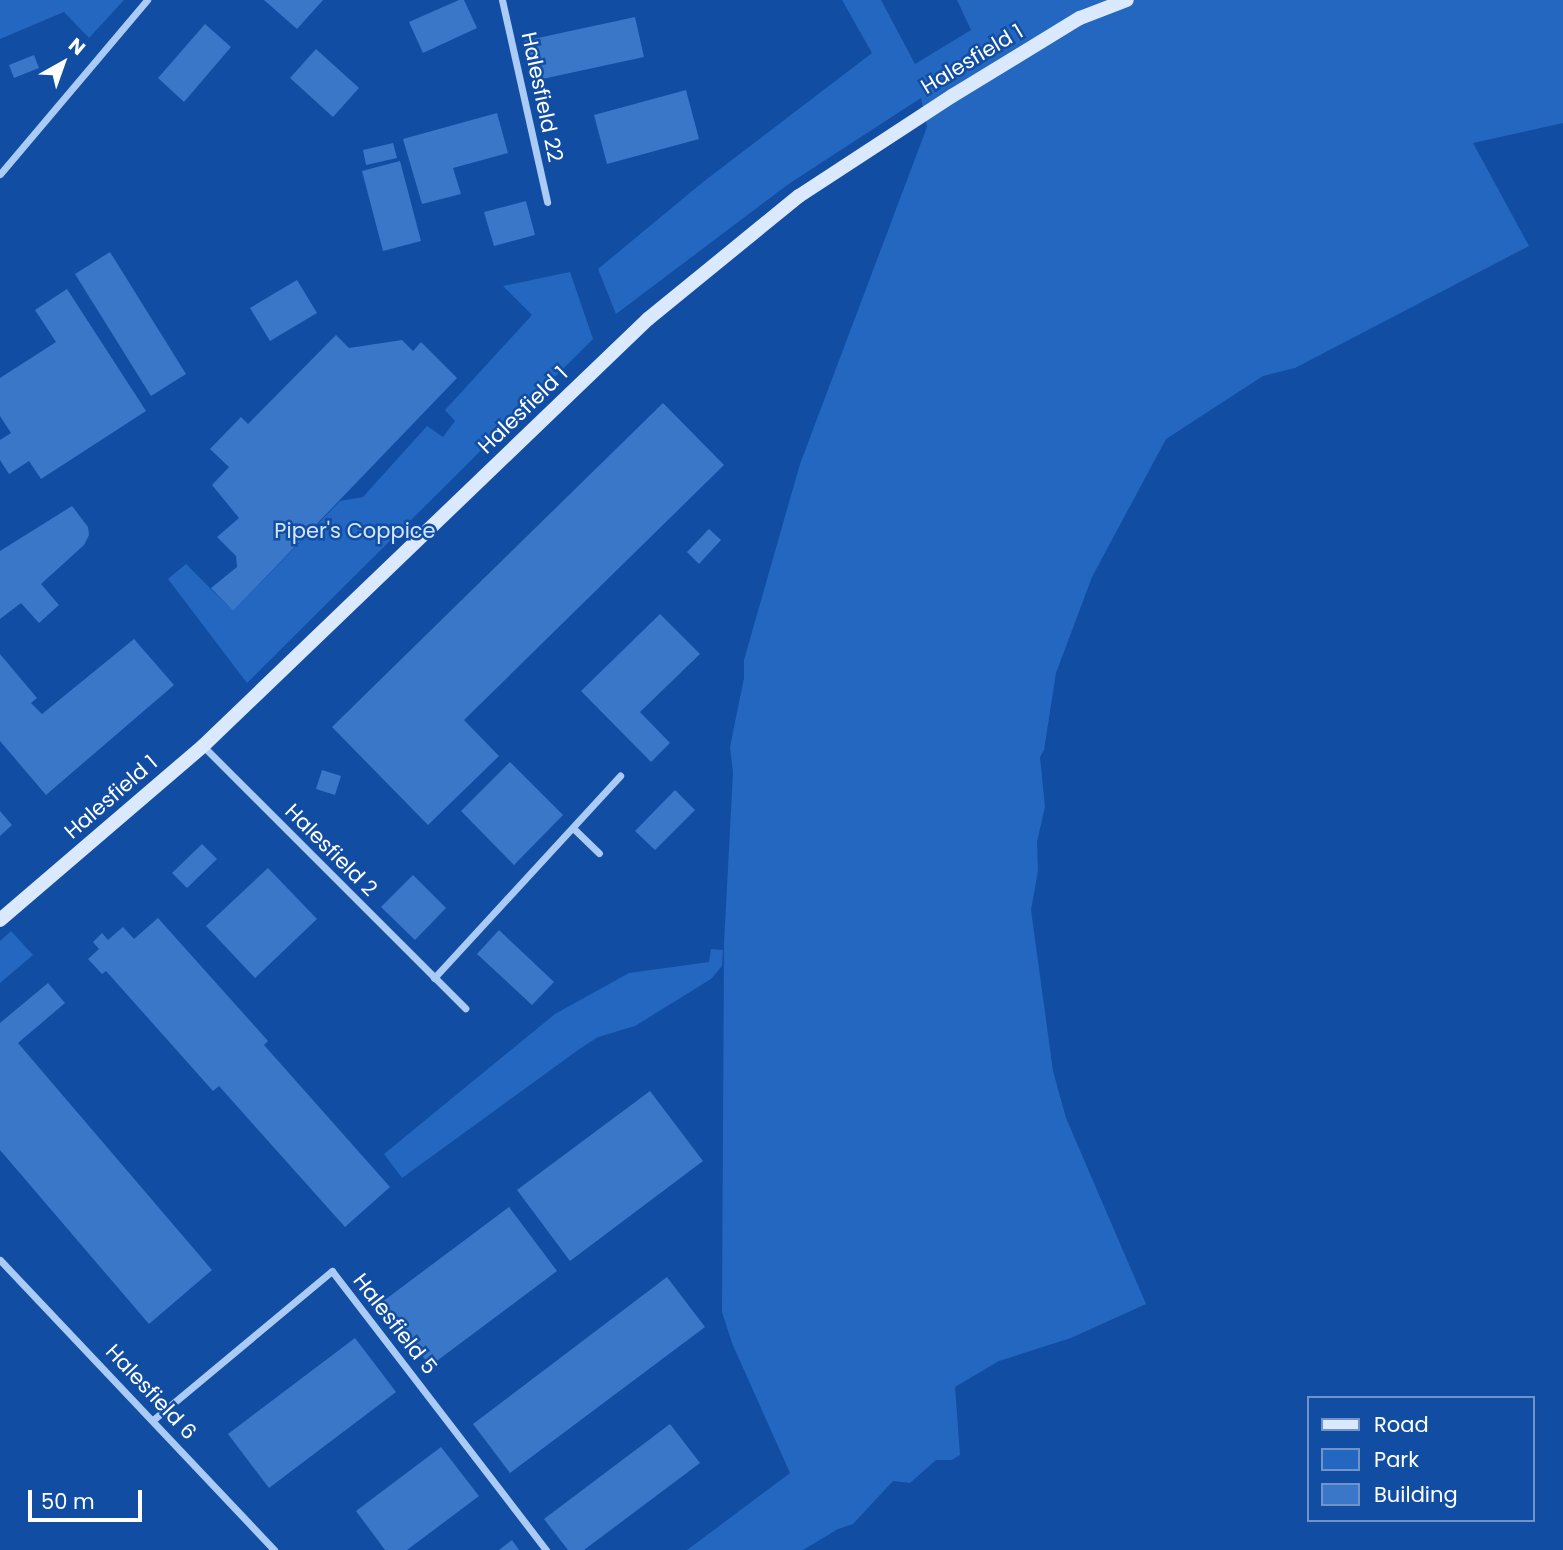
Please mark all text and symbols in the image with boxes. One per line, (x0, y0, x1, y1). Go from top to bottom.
street label: Halesfield 1 (916, 19, 1028, 99)
north arrow (28, 28, 98, 98)
street label: Halesfield 22 (516, 30, 568, 164)
text: N (63, 32, 91, 61)
street label: Halesfield 1 (473, 361, 573, 459)
park label: Piper's Coppice (274, 518, 436, 544)
street label: Halesfield 1 (59, 750, 163, 844)
street label: Halesfield 2 (280, 799, 382, 901)
street label: Halesfield 5 (348, 1269, 442, 1379)
street label: Halesfield 6 (100, 1339, 202, 1445)
legend (1308, 1396, 1535, 1522)
text: Road (1374, 1410, 1429, 1439)
text: Park (1374, 1445, 1419, 1474)
scale bar (32, 1476, 145, 1520)
text: Building (1374, 1480, 1458, 1509)
text: 50 m (41, 1487, 95, 1516)

